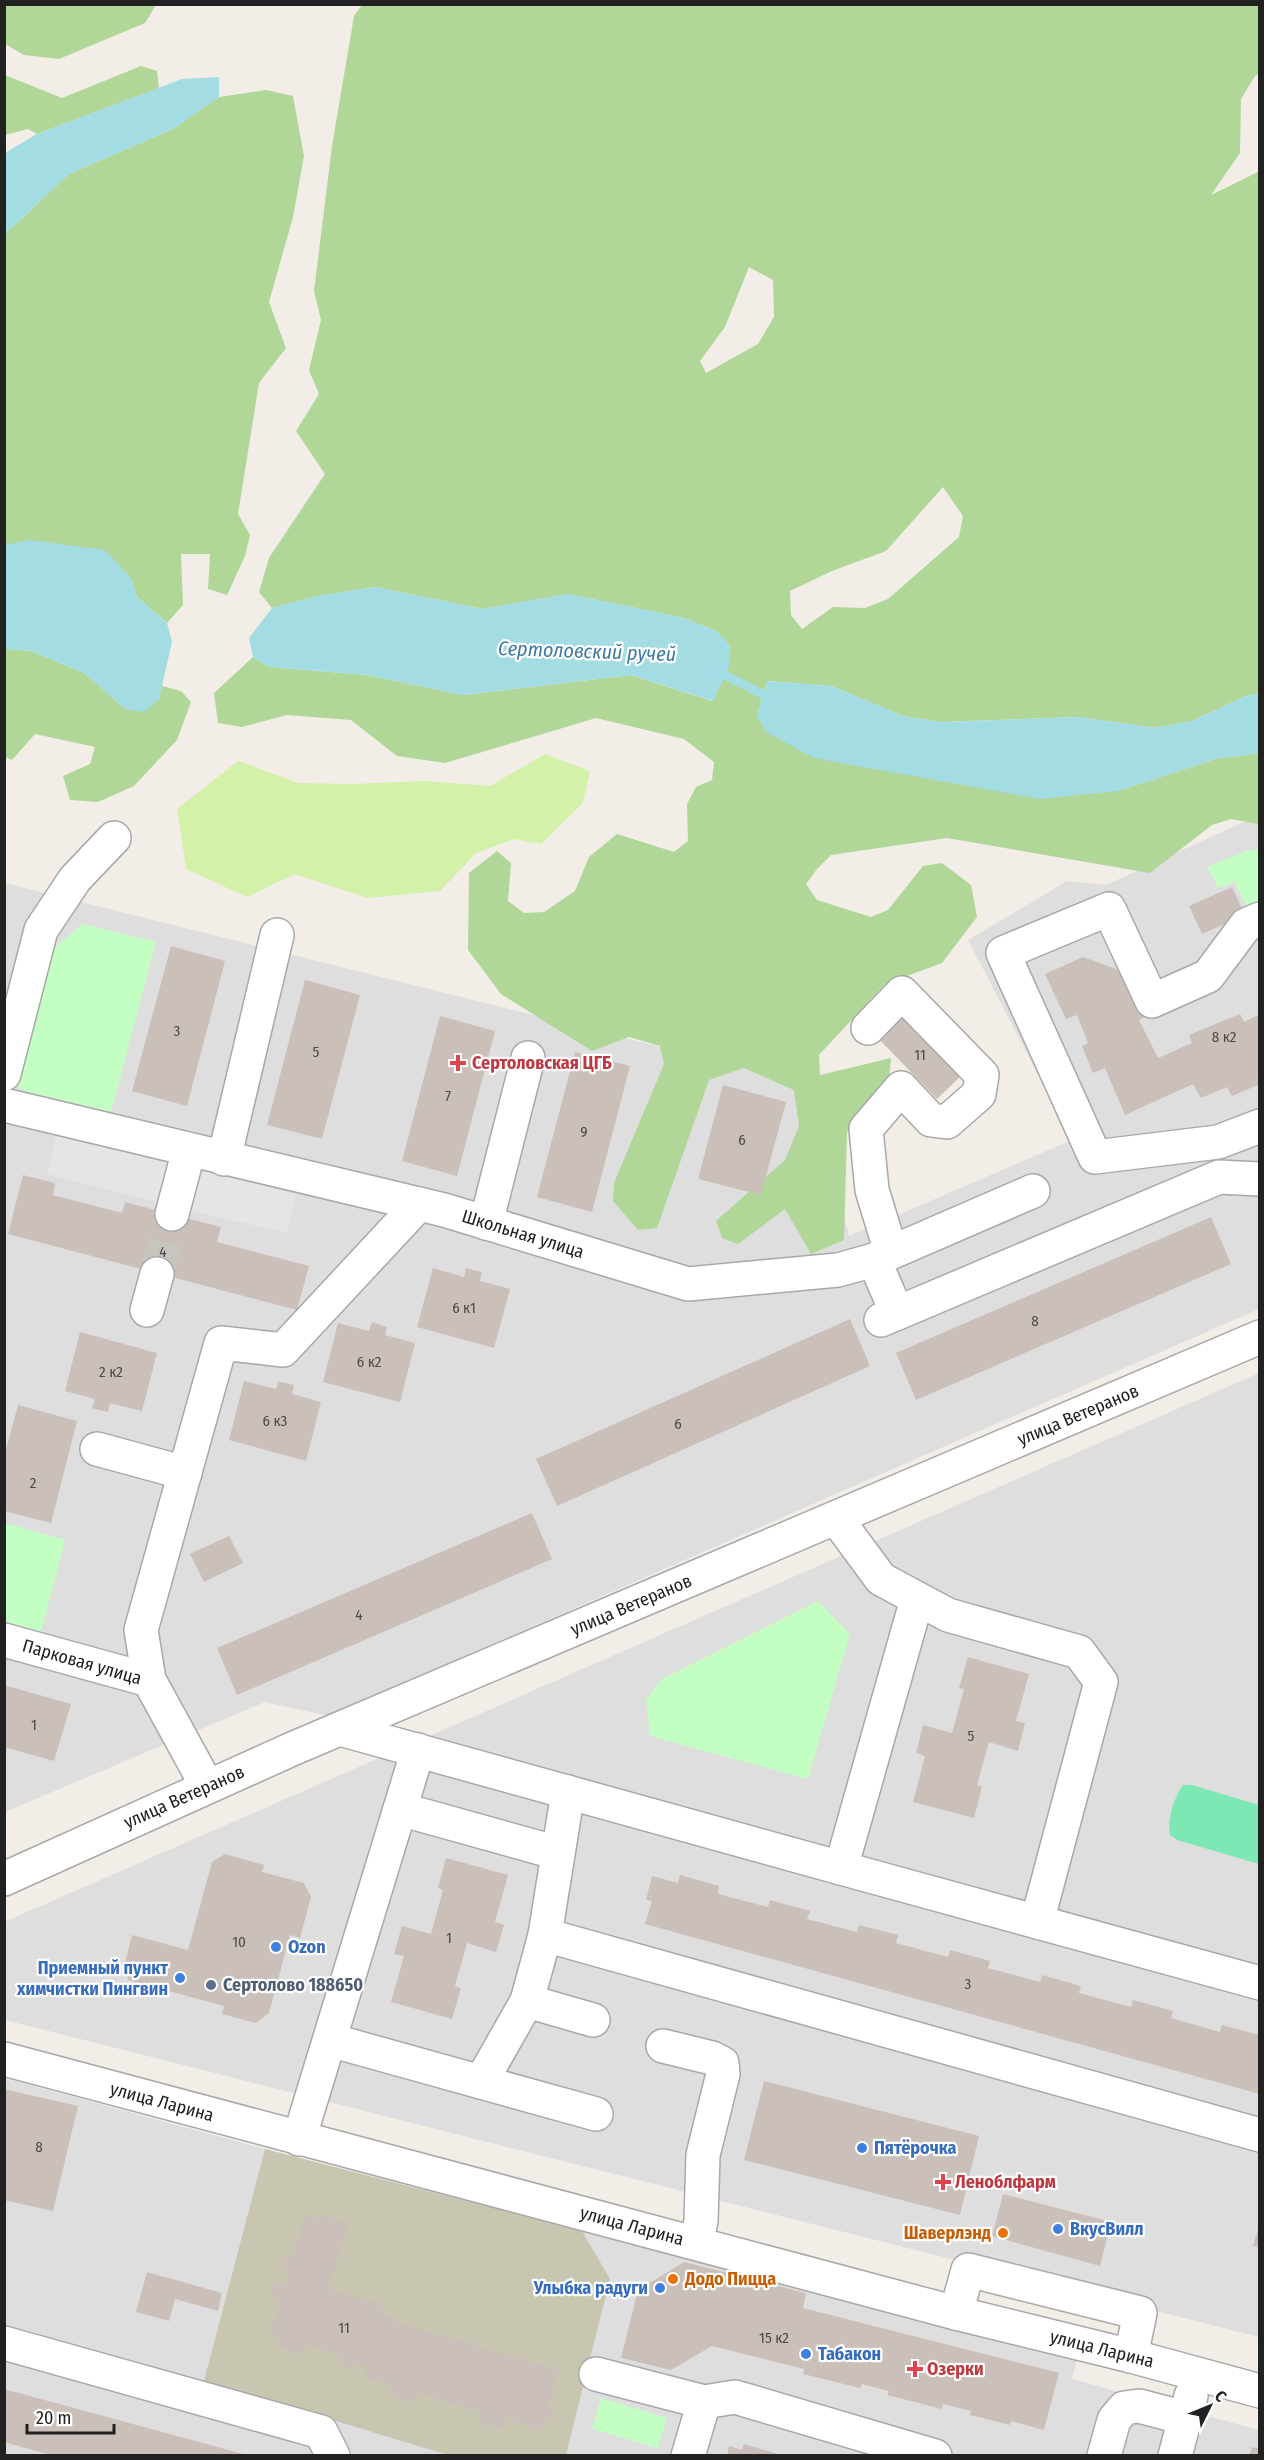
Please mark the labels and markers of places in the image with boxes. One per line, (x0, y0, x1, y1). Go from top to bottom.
place label: Сертоловская ЦГБ (472, 1052, 612, 1074)
marker: Сертоловская ЦГБ (449, 1054, 467, 1072)
place label: Ozon (288, 1936, 326, 1958)
marker: Ozon (269, 1940, 283, 1954)
place label: Приемный пункт химчистки Пингвин (16, 1957, 168, 2000)
marker: Приемный пункт химчистки Пингвин (173, 1971, 187, 1985)
place label: Сертолово 188650 (223, 1974, 363, 1996)
marker: Сертолово 188650 (204, 1978, 218, 1992)
place label: Пятёрочка (874, 2137, 956, 2159)
marker: Пятёрочка (855, 2141, 869, 2155)
place label: Леноблфарм (955, 2171, 1056, 2193)
marker: Леноблфарм (936, 2175, 950, 2189)
place label: ВкусВилл (1070, 2218, 1144, 2240)
place label: Шаверлэнд (904, 2222, 991, 2244)
marker: ВкусВилл (1051, 2222, 1065, 2236)
marker: Шаверлэнд (996, 2226, 1010, 2240)
place label: Додо Пицца (684, 2268, 776, 2290)
marker: Додо Пицца (666, 2272, 680, 2286)
place label: Улыбка радуги (533, 2277, 648, 2299)
marker: Улыбка радуги (653, 2281, 667, 2295)
place label: Табакон (818, 2343, 881, 2365)
marker: Табакон (799, 2347, 813, 2361)
place label: Озерки (927, 2358, 984, 2380)
marker: Озерки (908, 2362, 922, 2376)

